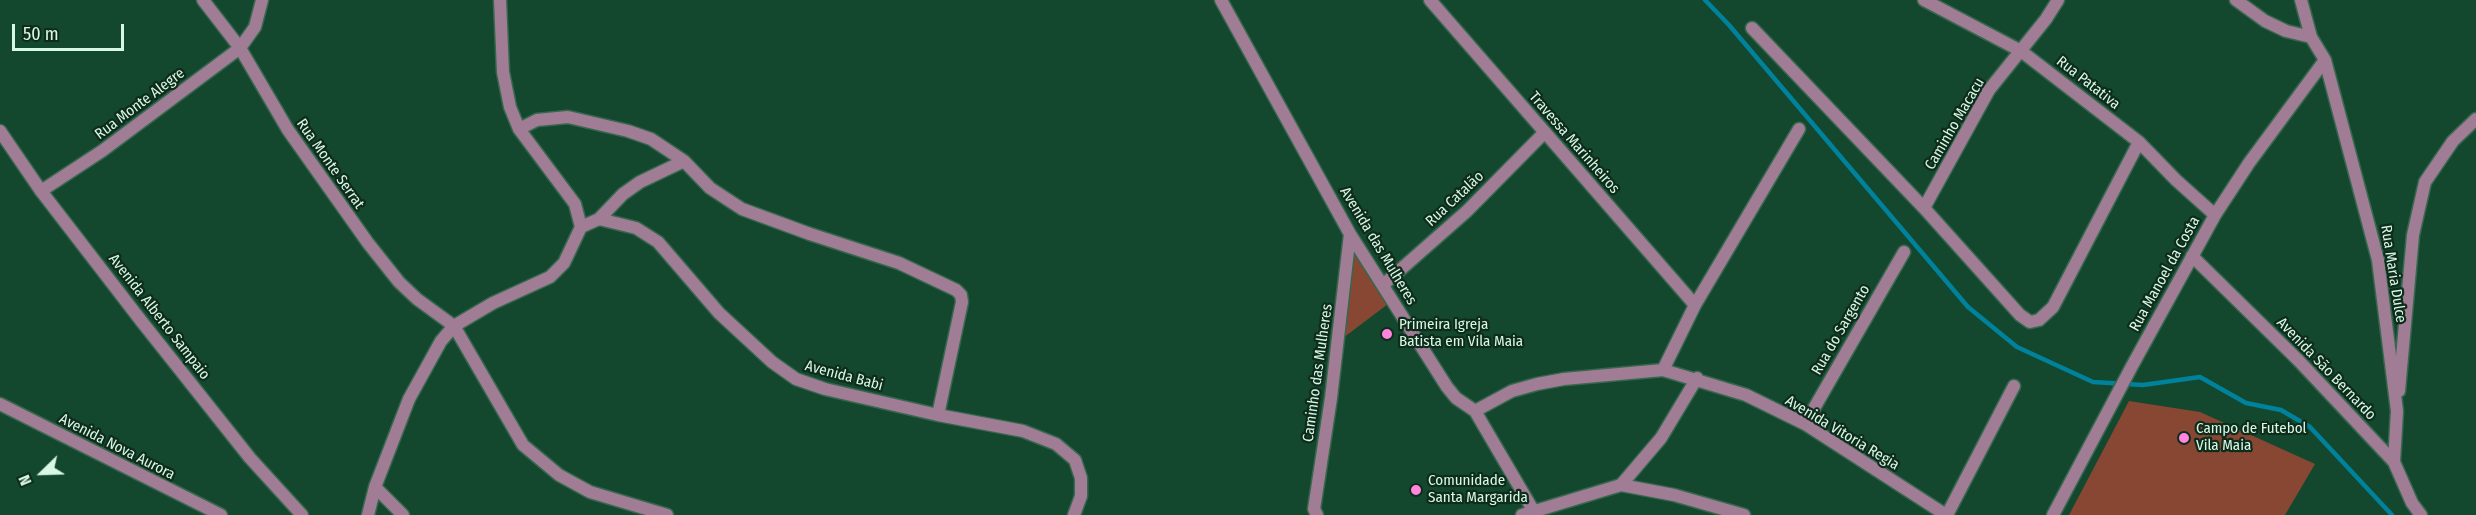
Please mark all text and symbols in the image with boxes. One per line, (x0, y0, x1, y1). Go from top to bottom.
scale bar (15, 12, 128, 50)
text: 50 m (23, 23, 59, 45)
street label: Rua Patativa (2053, 53, 2123, 113)
street label: Rua Monte Alegre (92, 64, 188, 144)
street label: Caminho Macacu (1921, 75, 1989, 173)
street label: Travessa Marinheiros (1525, 88, 1623, 198)
street label: Rua Monte Serrat (292, 115, 368, 213)
street label: Rua Catalão (1422, 168, 1488, 230)
street label: Avenida das Mulheres (1336, 184, 1420, 308)
street label: Rua Manoel da Costa (2126, 214, 2204, 334)
street label: Rua Maria Dulce (2376, 224, 2410, 324)
street label: Avenida Alberto Sampaio (104, 251, 214, 383)
street label: Rua do Sargento (1808, 282, 1874, 378)
street label: Caminho das Mulheres (1299, 303, 1337, 443)
street label: Avenida São Bernardo (2272, 314, 2380, 424)
place label: Primeira Igreja Batista em Vila Maia (1399, 316, 1523, 351)
marker: Primeira Igreja Batista em Vila Maia (1380, 327, 1394, 341)
street label: Avenida Babi (803, 357, 885, 395)
street label: Avenida Vitoria Regia (1782, 392, 1902, 474)
street label: Avenida Nova Aurora (56, 410, 178, 484)
place label: Campo de Futebol Vila Maia (2196, 420, 2307, 455)
marker: Campo de Futebol Vila Maia (2177, 431, 2191, 445)
north arrow (12, 443, 72, 503)
text: N (14, 472, 36, 488)
place label: Comunidade Santa Margarida (1428, 472, 1528, 507)
marker: Comunidade Santa Margarida (1409, 483, 1423, 497)

